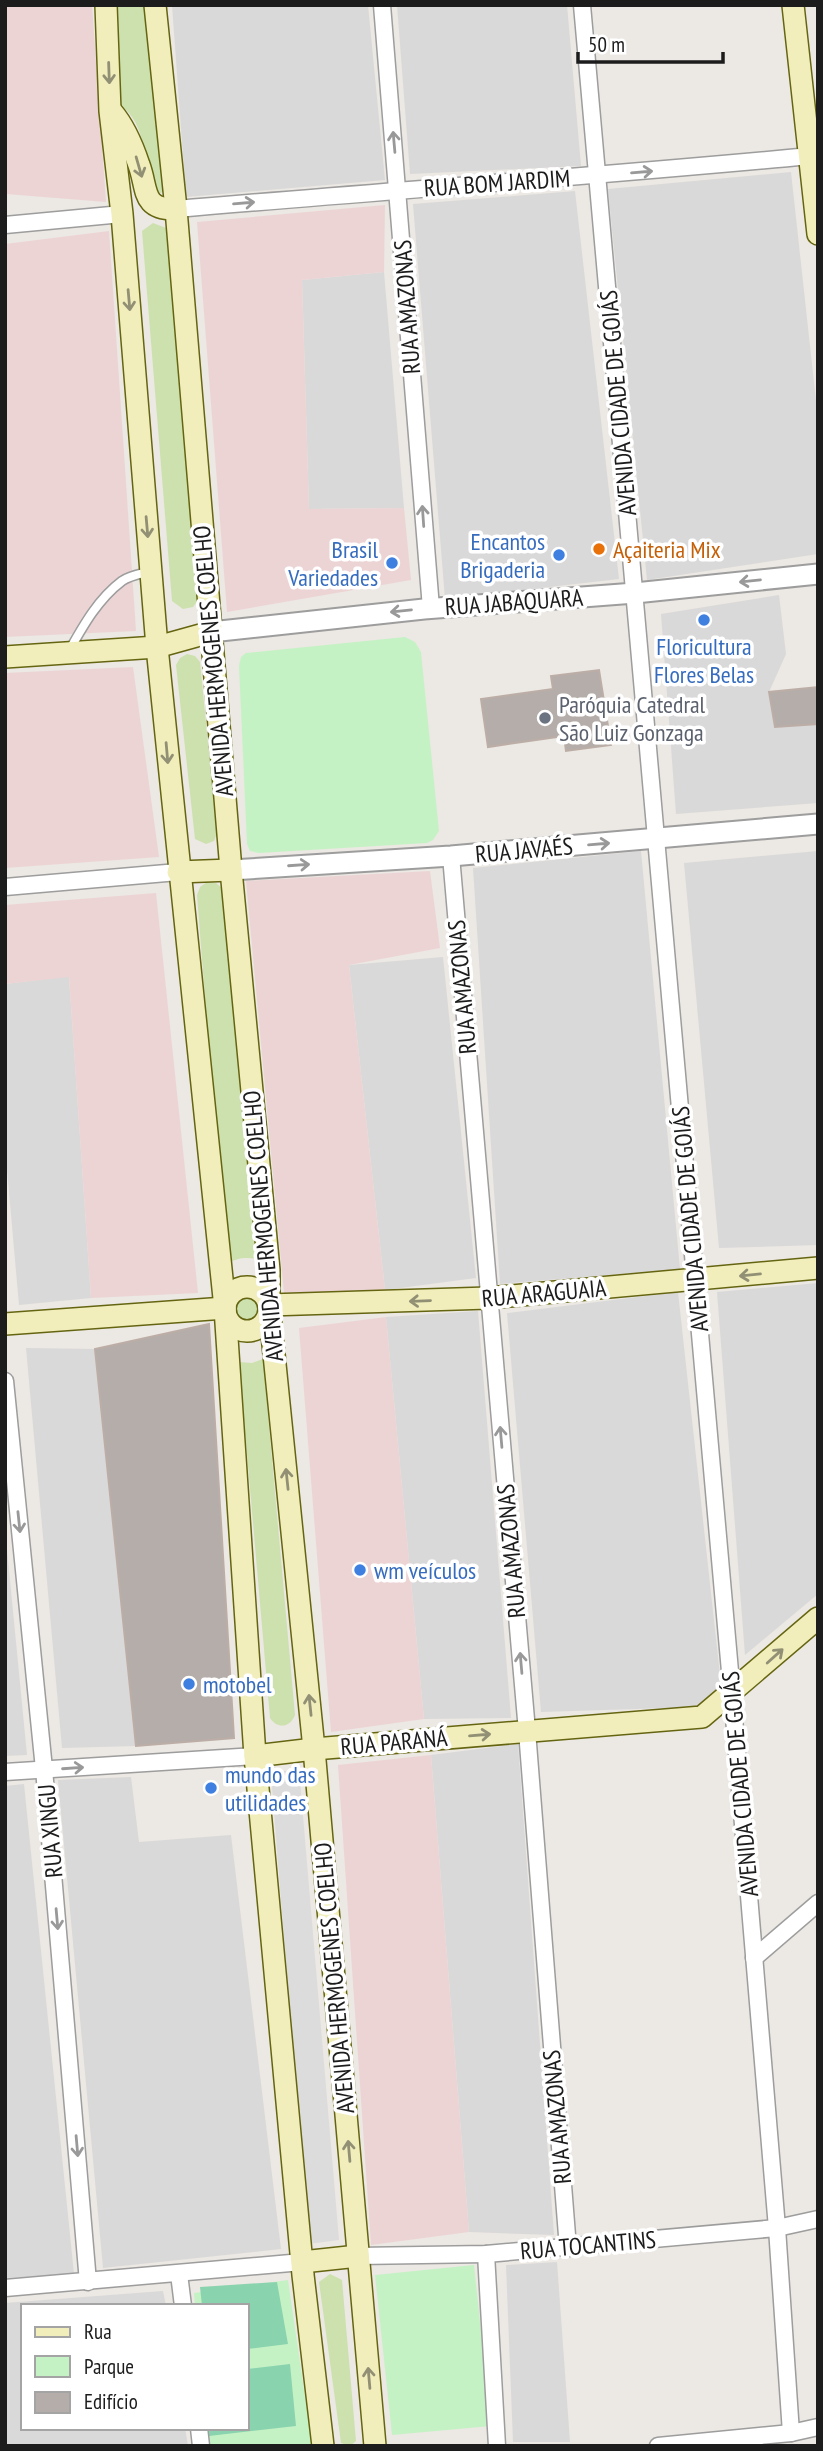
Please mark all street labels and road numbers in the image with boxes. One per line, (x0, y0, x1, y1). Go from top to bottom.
street label: RUA BOM JARDIM (423, 162, 571, 204)
street label: RUA AMAZONAS (387, 239, 427, 375)
street label: AVENIDA CIDADE DE GOIÁS (593, 289, 643, 517)
street label: AVENIDA HERMOGENES COELHO (186, 524, 240, 798)
street label: RUA JABAQUARA (444, 582, 585, 622)
street label: RUA JAVAÉS (474, 830, 574, 870)
street label: RUA AMAZONAS (441, 919, 483, 1055)
street label: AVENIDA HERMOGENES COELHO (236, 1089, 290, 1363)
street label: AVENIDA CIDADE DE GOIÁS (665, 1105, 715, 1333)
street label: RUA ARAGUAIA (480, 1272, 608, 1314)
street label: RUA AMAZONAS (490, 1483, 532, 1619)
street label: AVENIDA CIDADE DE GOIÁS (715, 1670, 765, 1898)
street label: RUA PARANÁ (339, 1722, 449, 1762)
street label: RUA XINGU (30, 1783, 70, 1879)
street label: AVENIDA HERMOGENES COELHO (307, 1841, 361, 2115)
street label: RUA AMAZONAS (536, 2049, 578, 2185)
street label: RUA TOCANTINS (519, 2224, 657, 2266)

